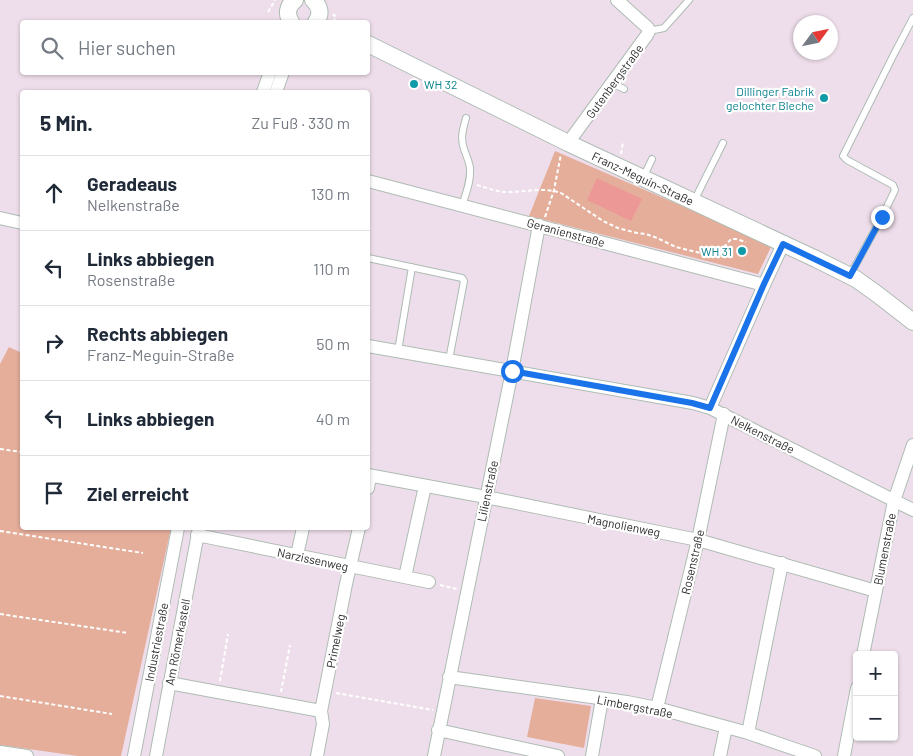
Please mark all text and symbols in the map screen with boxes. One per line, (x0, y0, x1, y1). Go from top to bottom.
north arrow (793, 15, 838, 60)
search box (20, 20, 370, 75)
icon: search (38, 34, 66, 62)
text: Hier suchen (78, 36, 176, 59)
street label: Gutenbergstraße (582, 41, 646, 121)
place label: WH 32 (424, 77, 457, 91)
marker: WH 32 (408, 78, 420, 90)
place label: Dillinger Fabrik gelochter Bleche (726, 84, 814, 112)
marker: Dillinger Fabrik gelochter Bleche (818, 92, 830, 104)
text: 5 Min. (40, 110, 93, 135)
text: Zu Fuß · 330 m (251, 113, 350, 132)
street label: Franz-Meguin-Straße (590, 148, 696, 208)
text: Geradeaus (87, 172, 177, 195)
icon: ahead (40, 179, 68, 207)
text: 130 m (311, 184, 350, 203)
text: Nelkenstraße (87, 195, 180, 214)
route end (871, 206, 894, 229)
street label: Geranienstraße (525, 215, 607, 249)
place label: WH 31 (701, 244, 732, 258)
marker: WH 31 (736, 245, 748, 257)
text: Links abbiegen (87, 247, 214, 270)
icon: left (40, 254, 68, 282)
text: 110 m (313, 259, 350, 278)
text: Rosenstraße (87, 270, 175, 289)
text: Rechts abbiegen (87, 322, 228, 345)
icon: right (40, 329, 68, 357)
text: 50 m (316, 334, 350, 353)
text: Franz-Meguin-Straße (87, 345, 235, 364)
route start (501, 360, 524, 383)
icon: left (40, 404, 68, 432)
text: Links abbiegen (87, 407, 214, 430)
text: 40 m (316, 409, 350, 428)
street label: Nelkenstraße (729, 412, 797, 456)
street label: Lilienstraße (474, 459, 500, 523)
icon: arrive (40, 479, 68, 507)
text: Ziel erreicht (87, 482, 189, 505)
street label: Magnolienweg (586, 511, 662, 539)
street label: Blumenstraße (870, 512, 898, 586)
street label: Rosenstraße (678, 528, 706, 596)
street label: Narzissenweg (276, 545, 350, 573)
street label: Am Römerkastell (162, 598, 192, 686)
street label: Industriestraße (141, 601, 171, 683)
street label: Primelweg (323, 613, 347, 669)
map controls (853, 651, 898, 741)
button: + (853, 651, 898, 696)
street label: Limbergstraße (596, 692, 674, 720)
button: − (853, 696, 898, 741)

